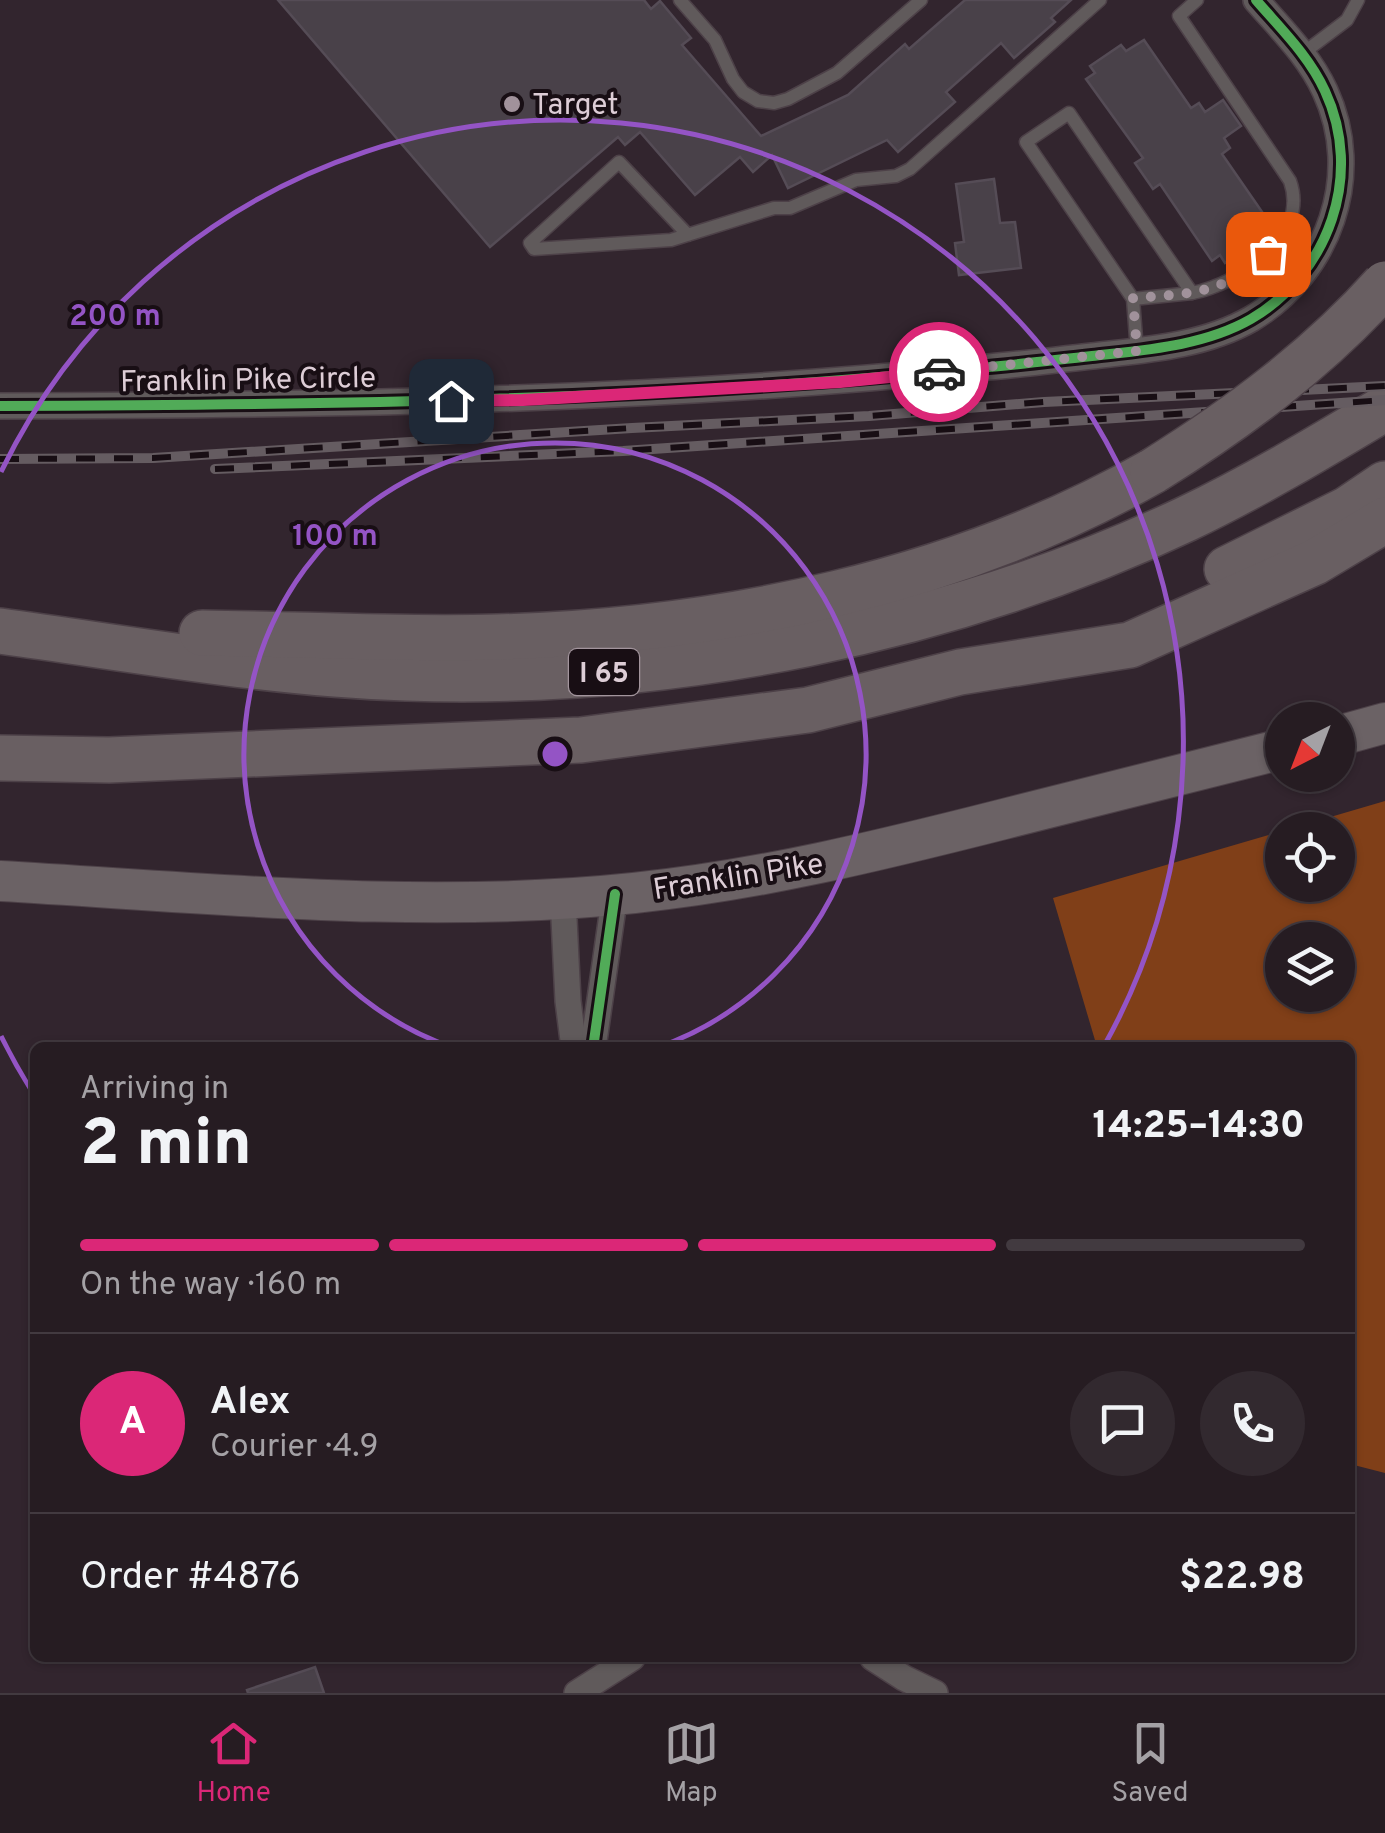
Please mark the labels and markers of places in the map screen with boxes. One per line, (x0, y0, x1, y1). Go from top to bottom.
place label: Target (532, 88, 619, 125)
marker: Target (501, 93, 523, 115)
pin (1226, 212, 1311, 297)
pin (409, 359, 494, 444)
centre of rings (537, 736, 573, 772)

